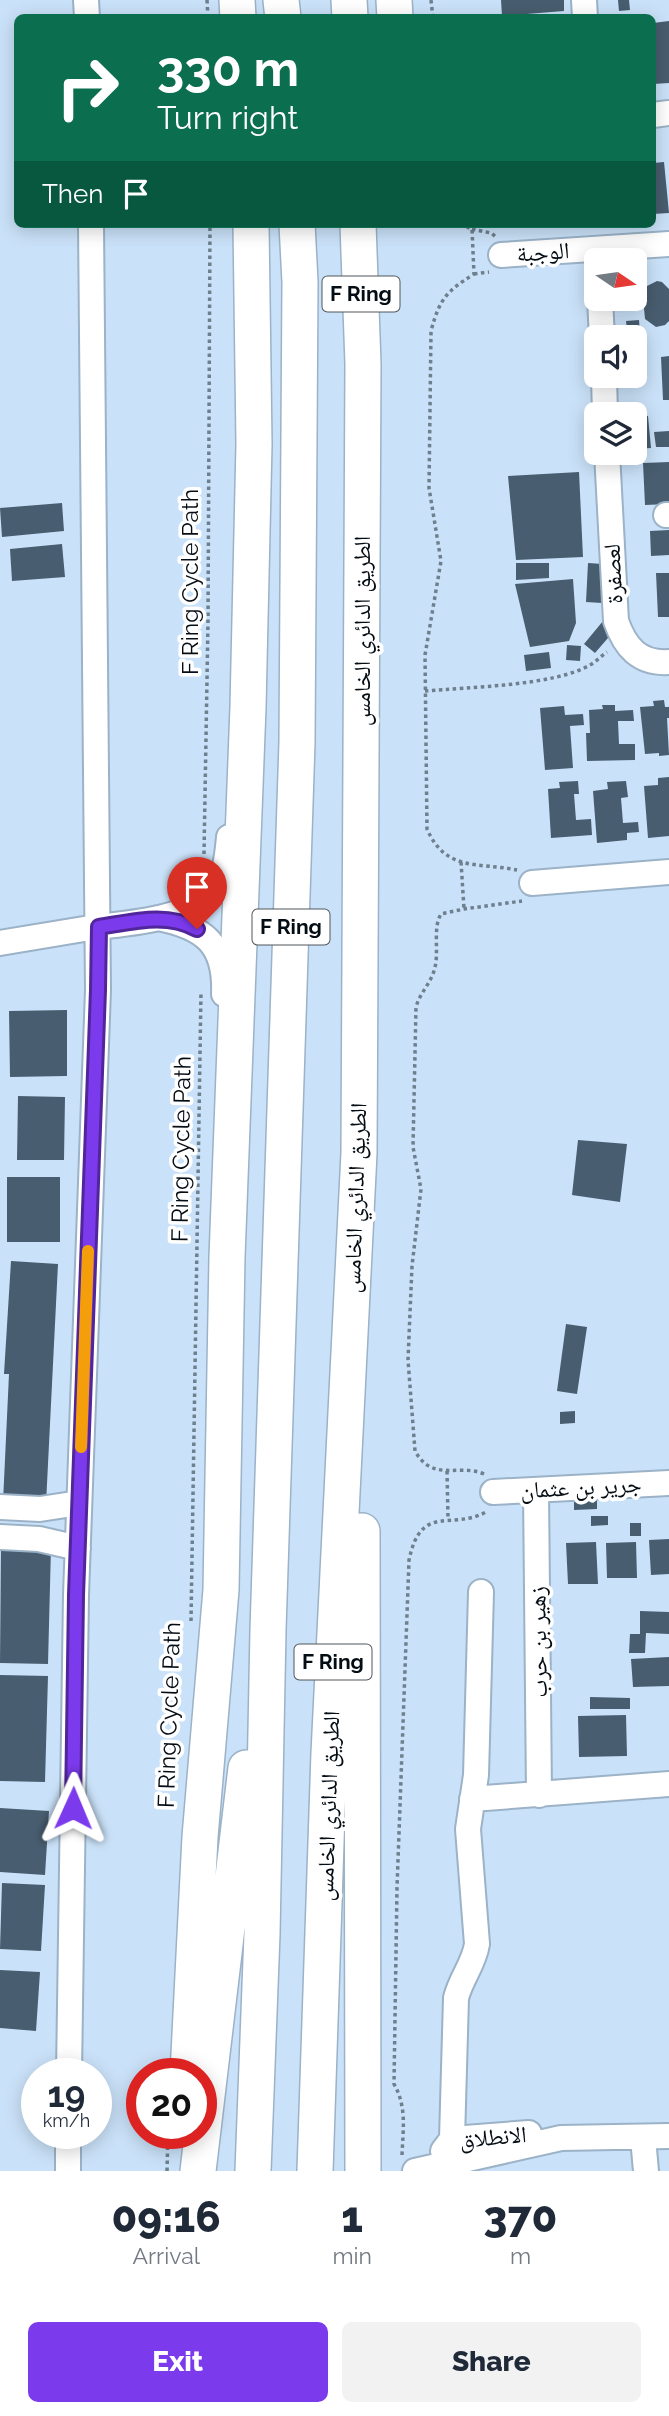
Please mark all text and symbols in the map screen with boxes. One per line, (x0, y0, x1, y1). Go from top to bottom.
text: 330 m (157, 40, 299, 97)
icon: right (42, 42, 133, 133)
text: Turn right (157, 99, 298, 136)
icon: arrive (117, 175, 155, 213)
text: Then (42, 179, 103, 209)
street label: الوجبة (516, 236, 570, 268)
north arrow (584, 248, 648, 312)
map controls (584, 248, 647, 465)
road number: F Ring (322, 276, 400, 312)
button: sound (584, 325, 647, 388)
button: layers (584, 402, 647, 465)
street label: F Ring Cycle Path (176, 489, 203, 675)
street label: الطريق الدائري الخامس (348, 536, 381, 726)
street label: لعصفرة (597, 543, 628, 605)
pin (167, 857, 227, 929)
icon: arrive (178, 868, 216, 906)
road number: F Ring (252, 909, 330, 944)
street label: F Ring Cycle Path (165, 1056, 196, 1242)
street label: الطريق الدائري الخامس (338, 1102, 377, 1294)
street label: جرير بن عثمان (520, 1470, 642, 1504)
street label: زهير بن حرب (523, 1586, 553, 1698)
street label: F Ring Cycle Path (152, 1622, 185, 1808)
road number: F Ring (294, 1644, 372, 1680)
street label: الطريق الدائري الخامس (311, 1710, 350, 1902)
position arrow (36, 1771, 110, 1845)
speed limit sign: 20 (126, 2058, 217, 2149)
text: 19 (48, 2074, 85, 2115)
text: km/h (43, 2110, 90, 2131)
street label: الانطلاق (458, 2120, 528, 2154)
text: 09:16 (112, 2193, 221, 2242)
text: 1 (341, 2193, 363, 2242)
text: 370 (484, 2193, 557, 2242)
text: Arrival (132, 2242, 200, 2269)
text: min (332, 2242, 372, 2269)
text: m (510, 2242, 531, 2269)
button: Exit (28, 2322, 328, 2402)
button: Share (342, 2322, 641, 2402)

